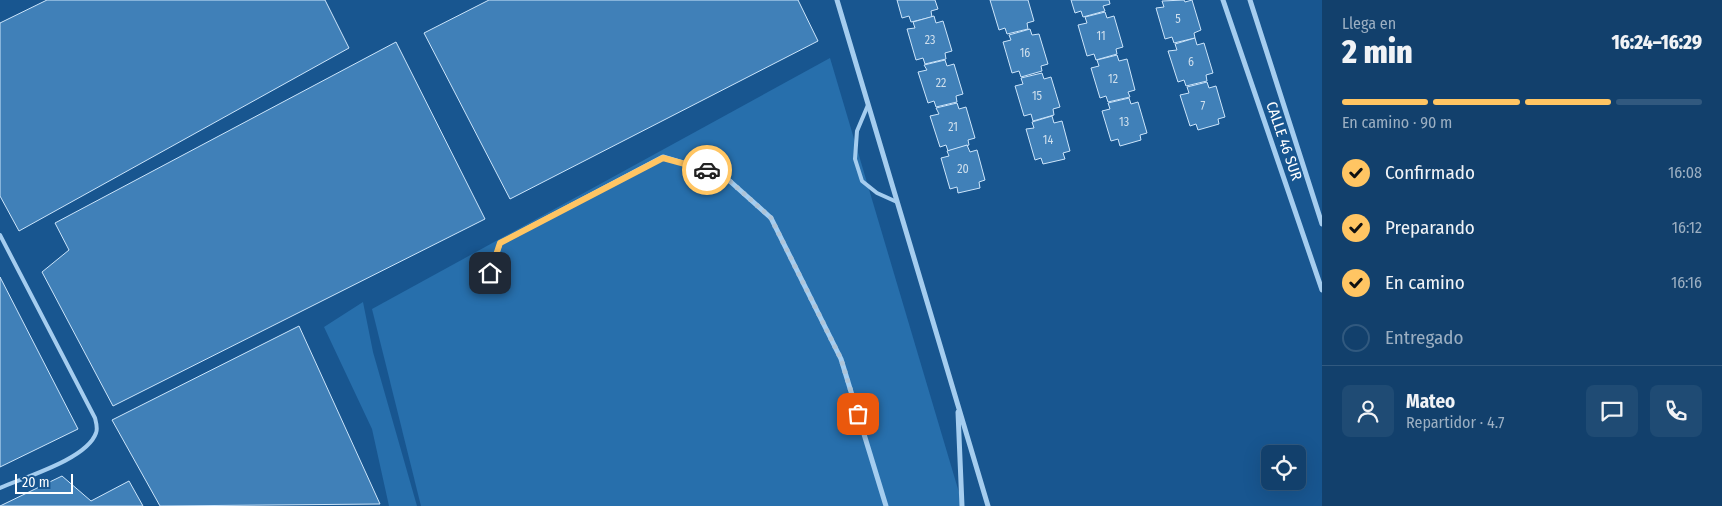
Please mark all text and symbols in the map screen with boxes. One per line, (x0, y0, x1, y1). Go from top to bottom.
house number: 5 (1175, 12, 1181, 26)
text: Llega en (1342, 14, 1396, 33)
house number: 11 (1096, 29, 1106, 43)
text: 16:24–16:29 (1611, 31, 1702, 54)
house number: 23 (925, 33, 935, 47)
text: 2 min (1342, 33, 1413, 71)
house number: 16 (1020, 46, 1030, 60)
house number: 6 (1188, 55, 1194, 69)
house number: 12 (1108, 72, 1118, 86)
house number: 22 (936, 76, 946, 90)
house number: 15 (1032, 89, 1043, 103)
house number: 7 (1201, 99, 1206, 113)
street label: CALLE 46 SUR (1262, 99, 1306, 183)
text: En camino · 90 m (1342, 113, 1452, 132)
house number: 13 (1119, 115, 1129, 129)
house number: 21 (948, 120, 958, 134)
house number: 14 (1043, 133, 1053, 147)
courier (682, 145, 732, 195)
icon: car (693, 156, 721, 184)
icon: check (1342, 159, 1370, 187)
text: Confirmado (1385, 161, 1475, 184)
house number: 20 (957, 162, 969, 176)
text: 16:08 (1668, 163, 1702, 182)
icon: check (1342, 214, 1370, 242)
text: Preparando (1385, 216, 1475, 239)
text: 16:12 (1672, 218, 1702, 237)
pin (469, 252, 511, 294)
icon: home (476, 259, 504, 287)
icon: check (1342, 269, 1370, 297)
text: En camino (1385, 271, 1465, 294)
text: 16:16 (1671, 273, 1702, 292)
text: Entregado (1385, 326, 1464, 349)
button: person (1342, 385, 1394, 437)
button: chat (1586, 385, 1638, 437)
button: phone (1650, 385, 1702, 437)
text: Mateo (1406, 390, 1455, 413)
pin (837, 393, 879, 435)
icon: bag (844, 400, 872, 428)
text: Repartidor · 4.7 (1406, 413, 1505, 432)
map controls (1261, 445, 1306, 490)
button: locate (1261, 445, 1306, 490)
scale bar (15, 471, 72, 494)
text: 20 m (22, 474, 50, 491)

